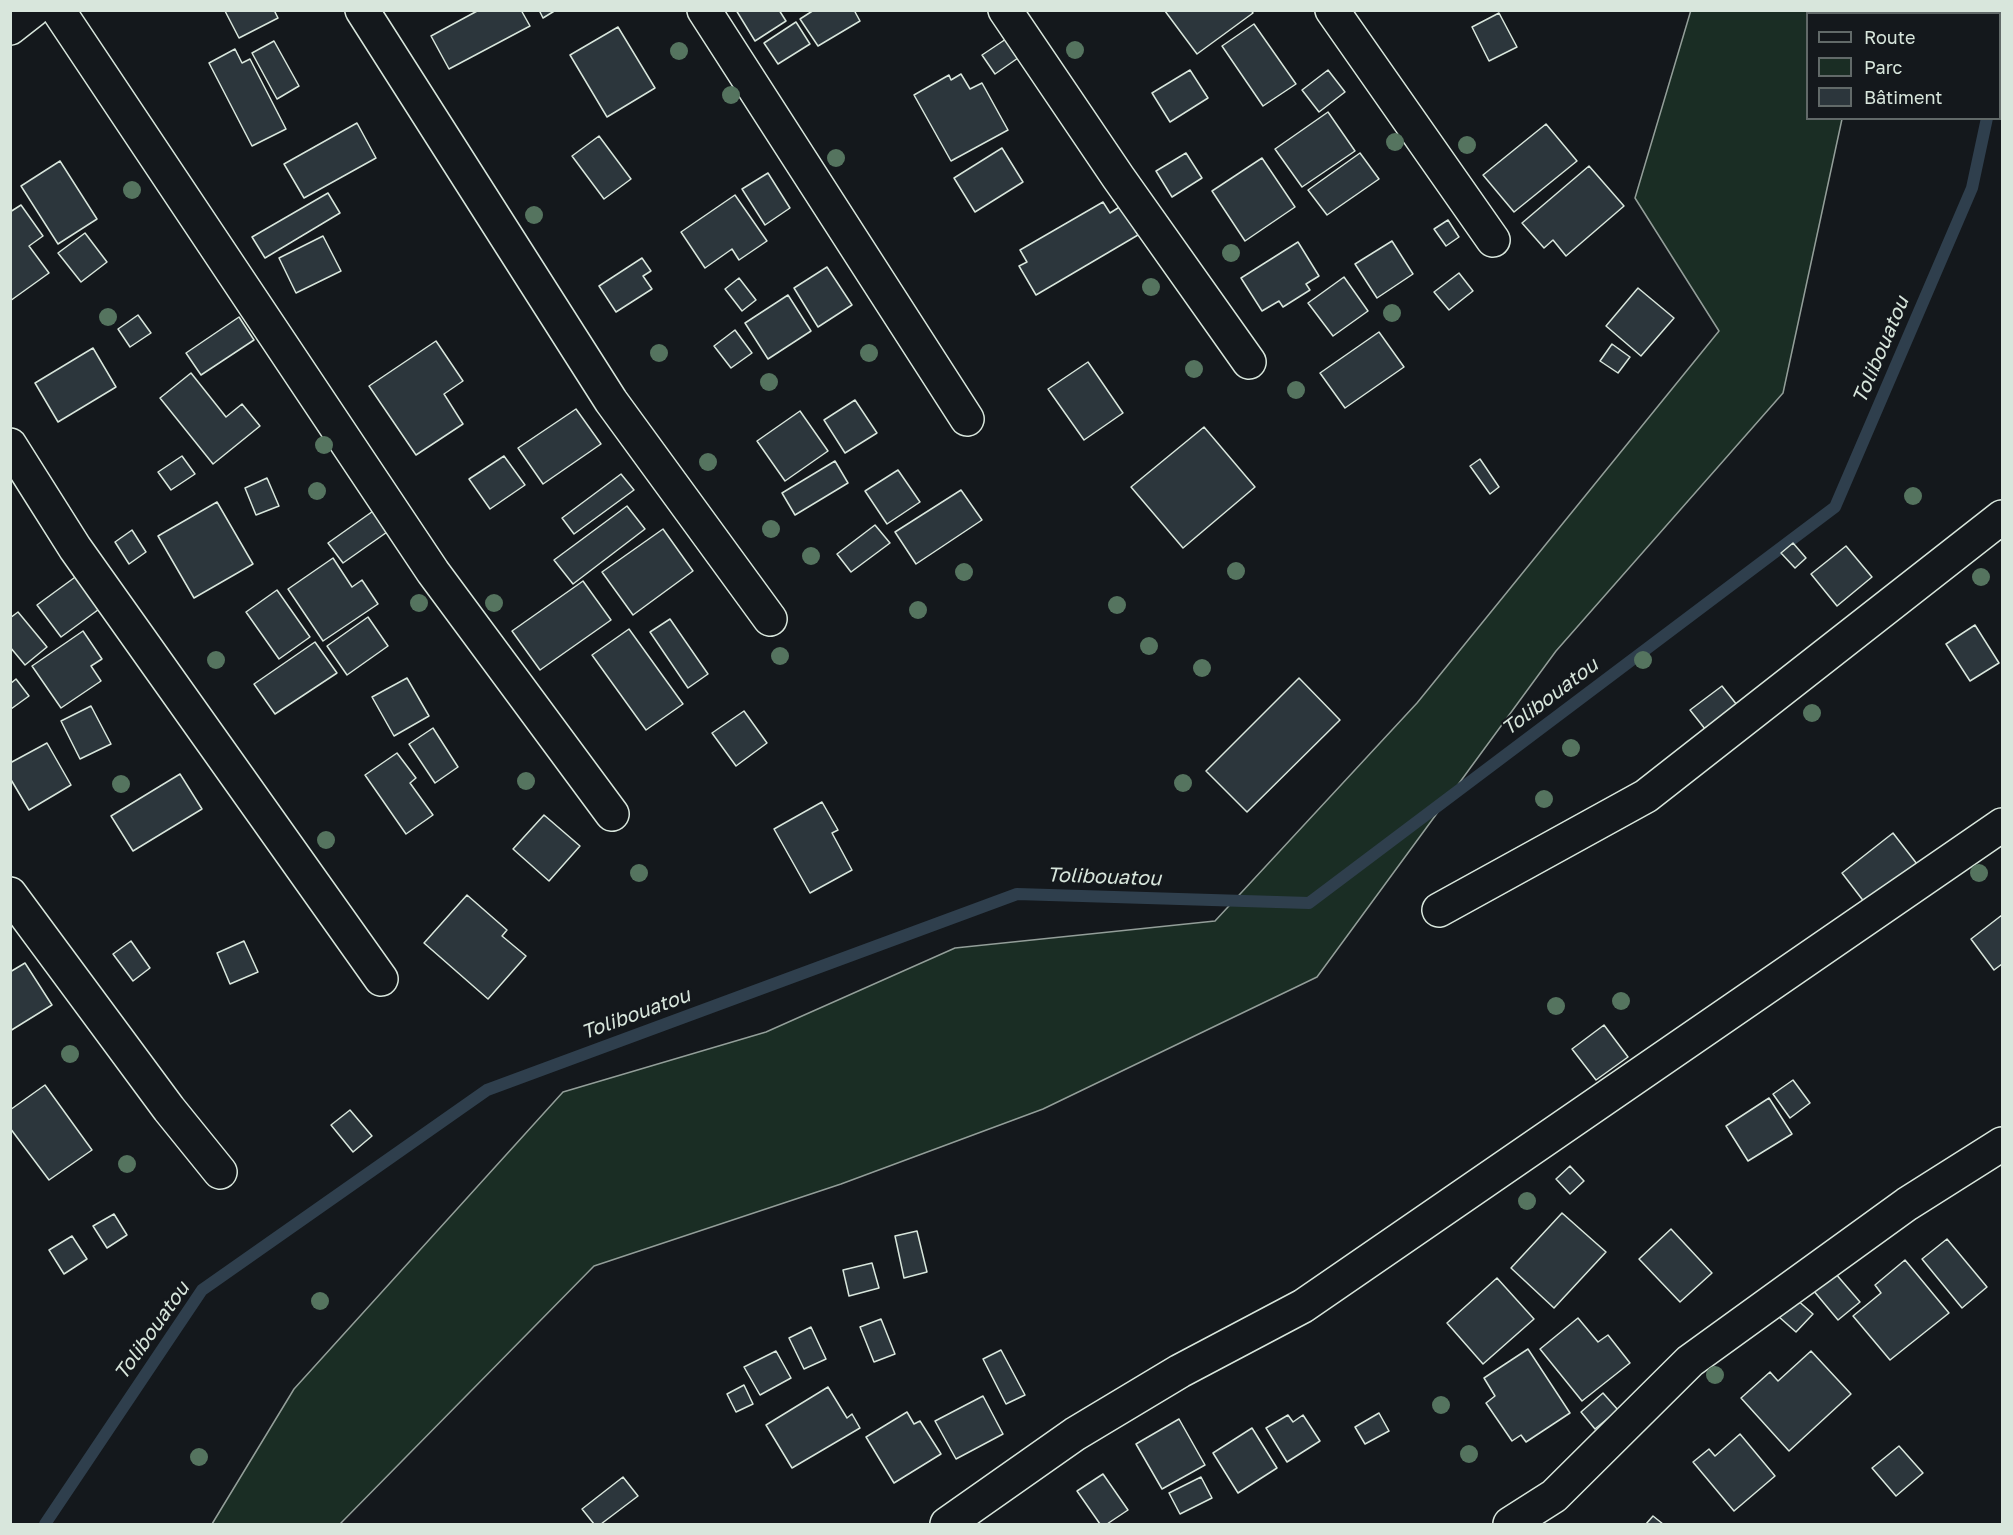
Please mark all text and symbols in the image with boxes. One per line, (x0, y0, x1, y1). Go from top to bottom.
legend (1806, 12, 2001, 120)
text: Route (1864, 26, 1915, 48)
text: Parc (1864, 56, 1902, 78)
text: Bâtiment (1864, 86, 1943, 108)
water label: Tolibouatou (1848, 293, 1914, 407)
water label: Tolibouatou (1497, 653, 1603, 741)
water label: Tolibouatou (1047, 863, 1161, 891)
water label: Tolibouatou (578, 983, 694, 1045)
water label: Tolibouatou (109, 1277, 195, 1385)

